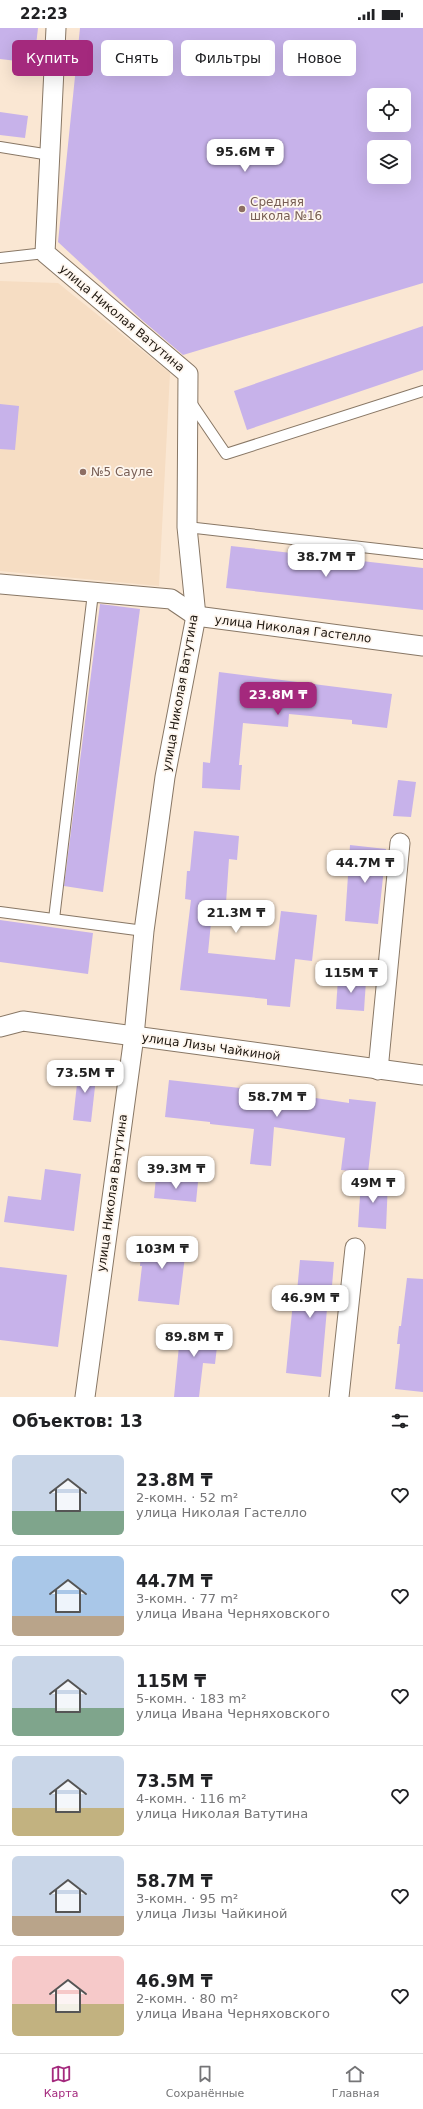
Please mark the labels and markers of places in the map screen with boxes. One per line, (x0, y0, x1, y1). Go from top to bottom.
pin: 95.6M ₸ (208, 139, 282, 173)
place label: Средняя школа №16 (250, 195, 322, 223)
marker: Средняя школа №16 (237, 204, 247, 214)
place label: №5 Сауле (91, 465, 153, 479)
marker: №5 Сауле (78, 467, 88, 477)
pin: 38.7M ₸ (289, 544, 363, 578)
pin: 23.8M ₸ (241, 682, 315, 716)
pin: 44.7M ₸ (328, 850, 402, 884)
pin: 21.3M ₸ (199, 900, 273, 934)
pin: 115M ₸ (318, 960, 384, 994)
pin: 73.5M ₸ (48, 1060, 122, 1094)
pin: 58.7M ₸ (240, 1084, 314, 1118)
pin: 39.3M ₸ (139, 1156, 213, 1190)
pin: 49M ₸ (345, 1170, 401, 1204)
pin: 103M ₸ (129, 1236, 195, 1270)
pin: 46.9M ₸ (273, 1285, 347, 1319)
pin: 89.8M ₸ (157, 1324, 231, 1358)

